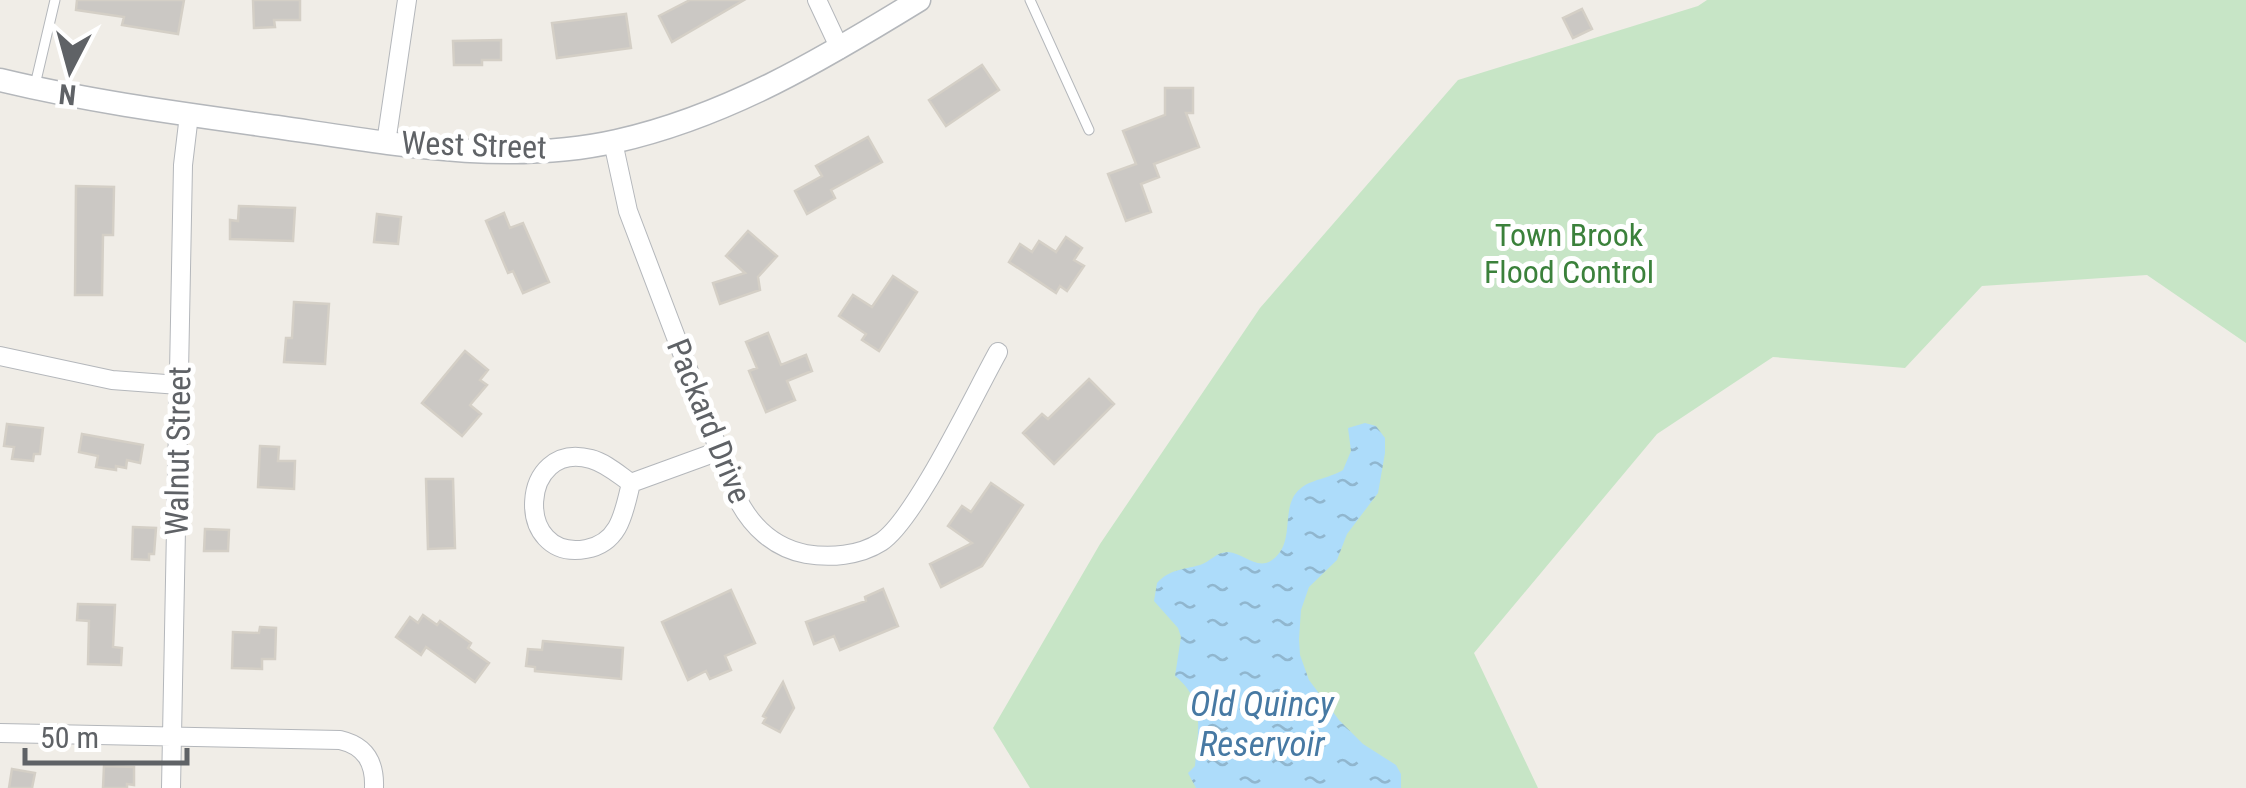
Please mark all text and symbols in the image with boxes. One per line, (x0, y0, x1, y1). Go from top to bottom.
north arrow (20, 20, 120, 120)
text: N (57, 77, 78, 112)
street label: West Street (401, 123, 547, 167)
park label: Town Brook Flood Control (1484, 216, 1654, 291)
street label: Packard Drive (659, 333, 759, 509)
street label: Walnut Street (158, 366, 198, 536)
water label: Old Quincy Reservoir (1190, 684, 1335, 765)
scale bar (25, 703, 188, 765)
text: 50 m (40, 720, 99, 755)

